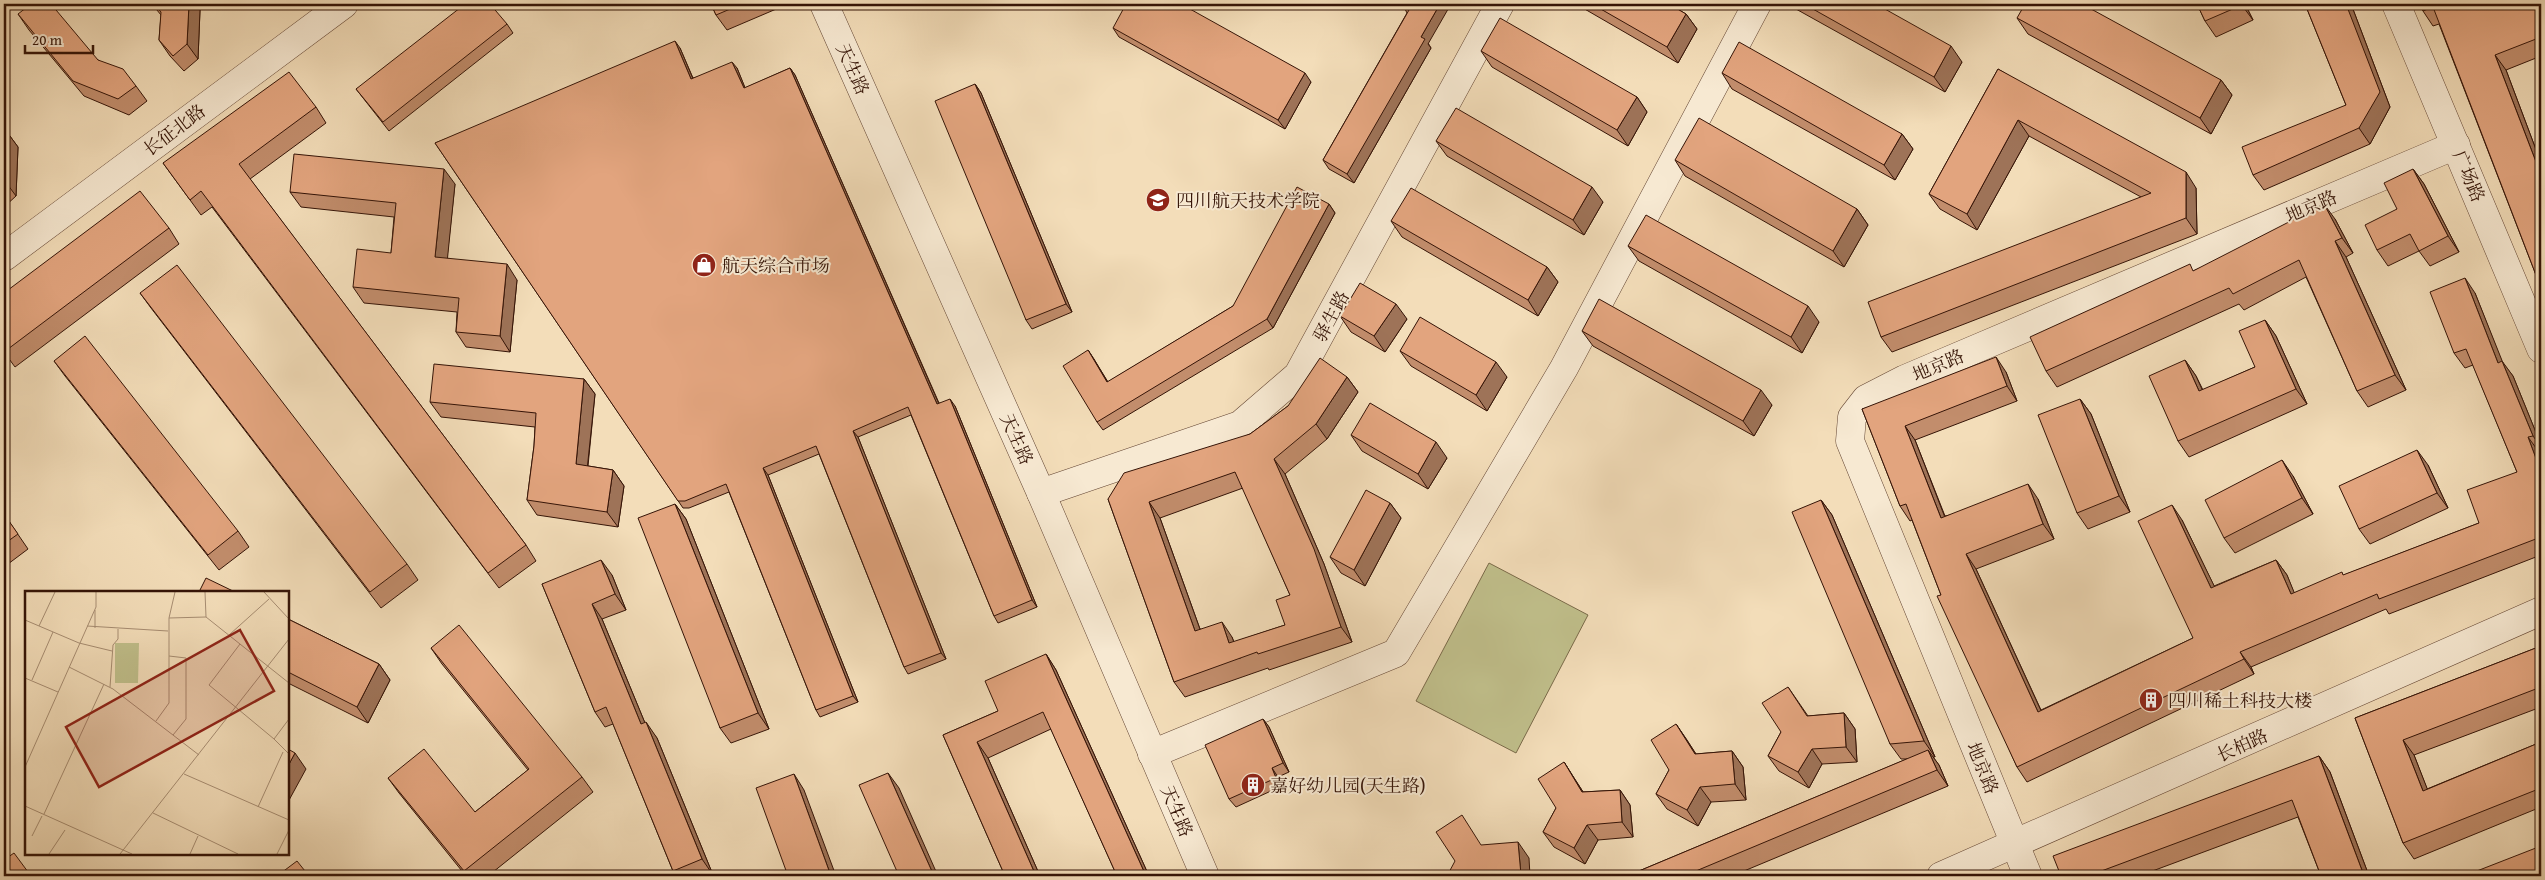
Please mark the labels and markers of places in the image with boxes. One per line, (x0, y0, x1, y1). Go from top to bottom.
school or university icon: 四川航天技术学院 (1145, 187, 1171, 213)
place label: 四川航天技术学院 (1176, 187, 1320, 214)
shop icon: 航天综合市场 (691, 252, 717, 278)
place label: 航天综合市场 (722, 252, 830, 279)
building icon: 四川稀土科技大楼 (2138, 687, 2164, 713)
place label: 四川稀土科技大楼 (2168, 687, 2312, 714)
building icon: 嘉好幼儿园(天生路) (1240, 772, 1266, 798)
place label: 嘉好幼儿园(天生路) (1270, 772, 1426, 799)

